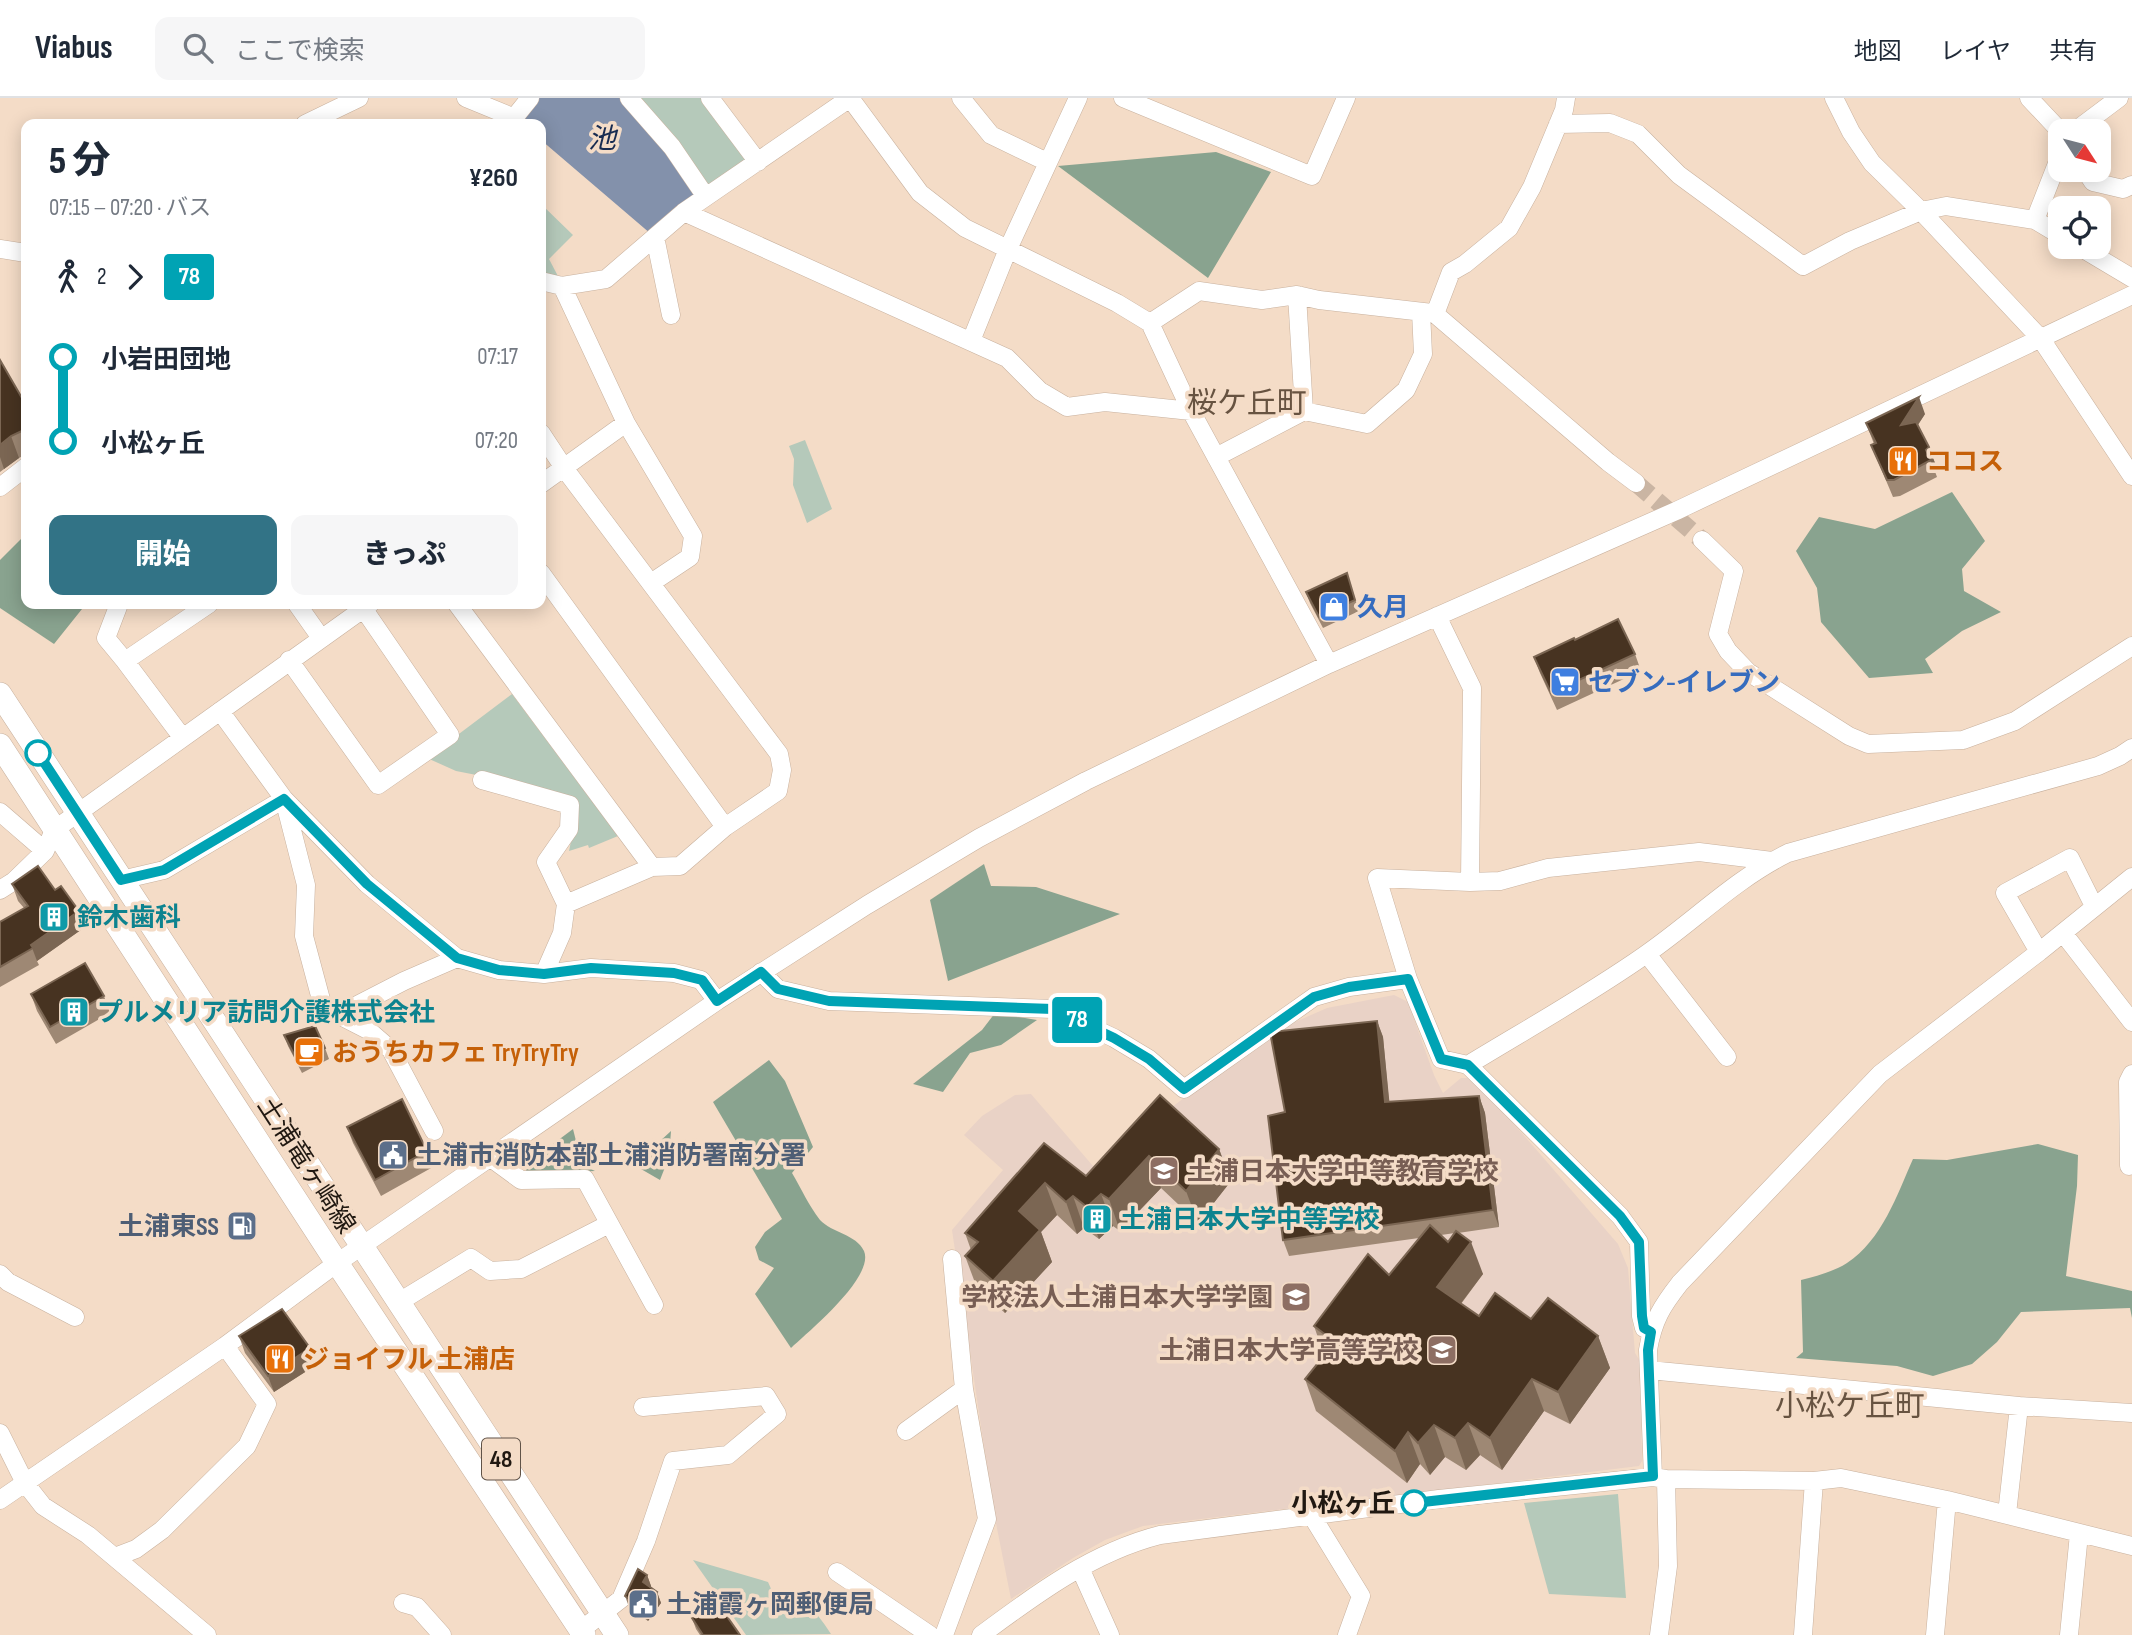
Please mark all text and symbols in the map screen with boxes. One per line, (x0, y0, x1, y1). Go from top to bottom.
search box (155, 17, 645, 80)
text: Viabus (35, 28, 113, 68)
icon: search (179, 29, 217, 67)
text: ここで検索 (235, 36, 365, 67)
text: 地図 (1854, 37, 1902, 66)
text: レイヤ (1940, 37, 2011, 66)
text: 共有 (2049, 37, 2097, 66)
north arrow (2048, 119, 2110, 182)
map controls (2048, 119, 2111, 259)
water label: 池 (588, 123, 619, 156)
text: 5 分 (49, 139, 110, 184)
text: ¥260 (469, 163, 518, 194)
text: 07:15 – 07:20 · バス (49, 194, 211, 222)
button: locate (2048, 196, 2111, 259)
icon: walk (49, 258, 87, 296)
icon: forward (116, 258, 154, 296)
text: 78 (178, 262, 200, 291)
text: 2 (97, 263, 106, 291)
text: 07:17 (477, 343, 518, 371)
text: 小岩田団地 (101, 345, 231, 376)
district label: 桜ケ丘町 (1187, 386, 1307, 422)
text: 07:20 (475, 427, 518, 455)
text: 小松ヶ丘 (101, 429, 205, 460)
restaurant icon: ココス (1886, 444, 1920, 478)
place label: ココス (1926, 447, 2004, 478)
button: 開始 (49, 515, 277, 595)
button: きっぷ (291, 515, 518, 595)
shop icon: 久月 (1317, 590, 1351, 624)
place label: 久月 (1357, 593, 1409, 624)
supermarket icon: セブン-イレブン (1548, 665, 1582, 699)
place label: セブン-イレブン (1588, 668, 1780, 699)
unlabelled marker (25, 740, 51, 766)
building icon: 鈴木歯科 (37, 900, 71, 934)
place label: 鈴木歯科 (77, 903, 181, 934)
building icon: プルメリア訪問介護株式会社 (57, 995, 91, 1029)
line badge: 78 (1046, 997, 1108, 1043)
place label: プルメリア訪問介護株式会社 (97, 998, 435, 1029)
text: 78 (1066, 1005, 1088, 1034)
cafe icon: おうちカフェ TryTryTry (292, 1035, 326, 1069)
place label: おうちカフェ TryTryTry (332, 1038, 579, 1069)
street label: 土浦竜ヶ崎線 (250, 1092, 361, 1240)
public building icon: 土浦市消防本部土浦消防署南分署 (376, 1138, 410, 1172)
place label: 土浦市消防本部土浦消防署南分署 (416, 1141, 806, 1172)
school or university icon: 土浦日本大学中等教育学校 (1147, 1154, 1181, 1188)
place label: 土浦日本大学中等教育学校 (1187, 1157, 1499, 1188)
building icon: 土浦日本大学中等学校 (1080, 1202, 1114, 1236)
place label: 土浦日本大学中等学校 (1120, 1205, 1380, 1236)
fuel station icon: 土浦東SS (225, 1209, 259, 1243)
place label: 土浦東SS (118, 1212, 219, 1243)
school or university icon: 学校法人土浦日本大学学園 (1279, 1280, 1313, 1314)
place label: 学校法人土浦日本大学学園 (961, 1283, 1273, 1314)
school or university icon: 土浦日本大学高等学校 (1425, 1333, 1459, 1367)
place label: 土浦日本大学高等学校 (1159, 1336, 1419, 1367)
restaurant icon: ジョイフル 土浦店 (263, 1342, 297, 1376)
place label: ジョイフル 土浦店 (303, 1345, 515, 1376)
district label: 小松ケ丘町 (1775, 1389, 1925, 1425)
road number: 48 (482, 1438, 520, 1479)
place label: 小松ヶ丘 (1291, 1489, 1395, 1520)
marker: 小松ヶ丘 (1401, 1490, 1427, 1516)
public building icon: 土浦霞ヶ岡郵便局 (626, 1587, 660, 1621)
place label: 土浦霞ヶ岡郵便局 (666, 1590, 874, 1621)

